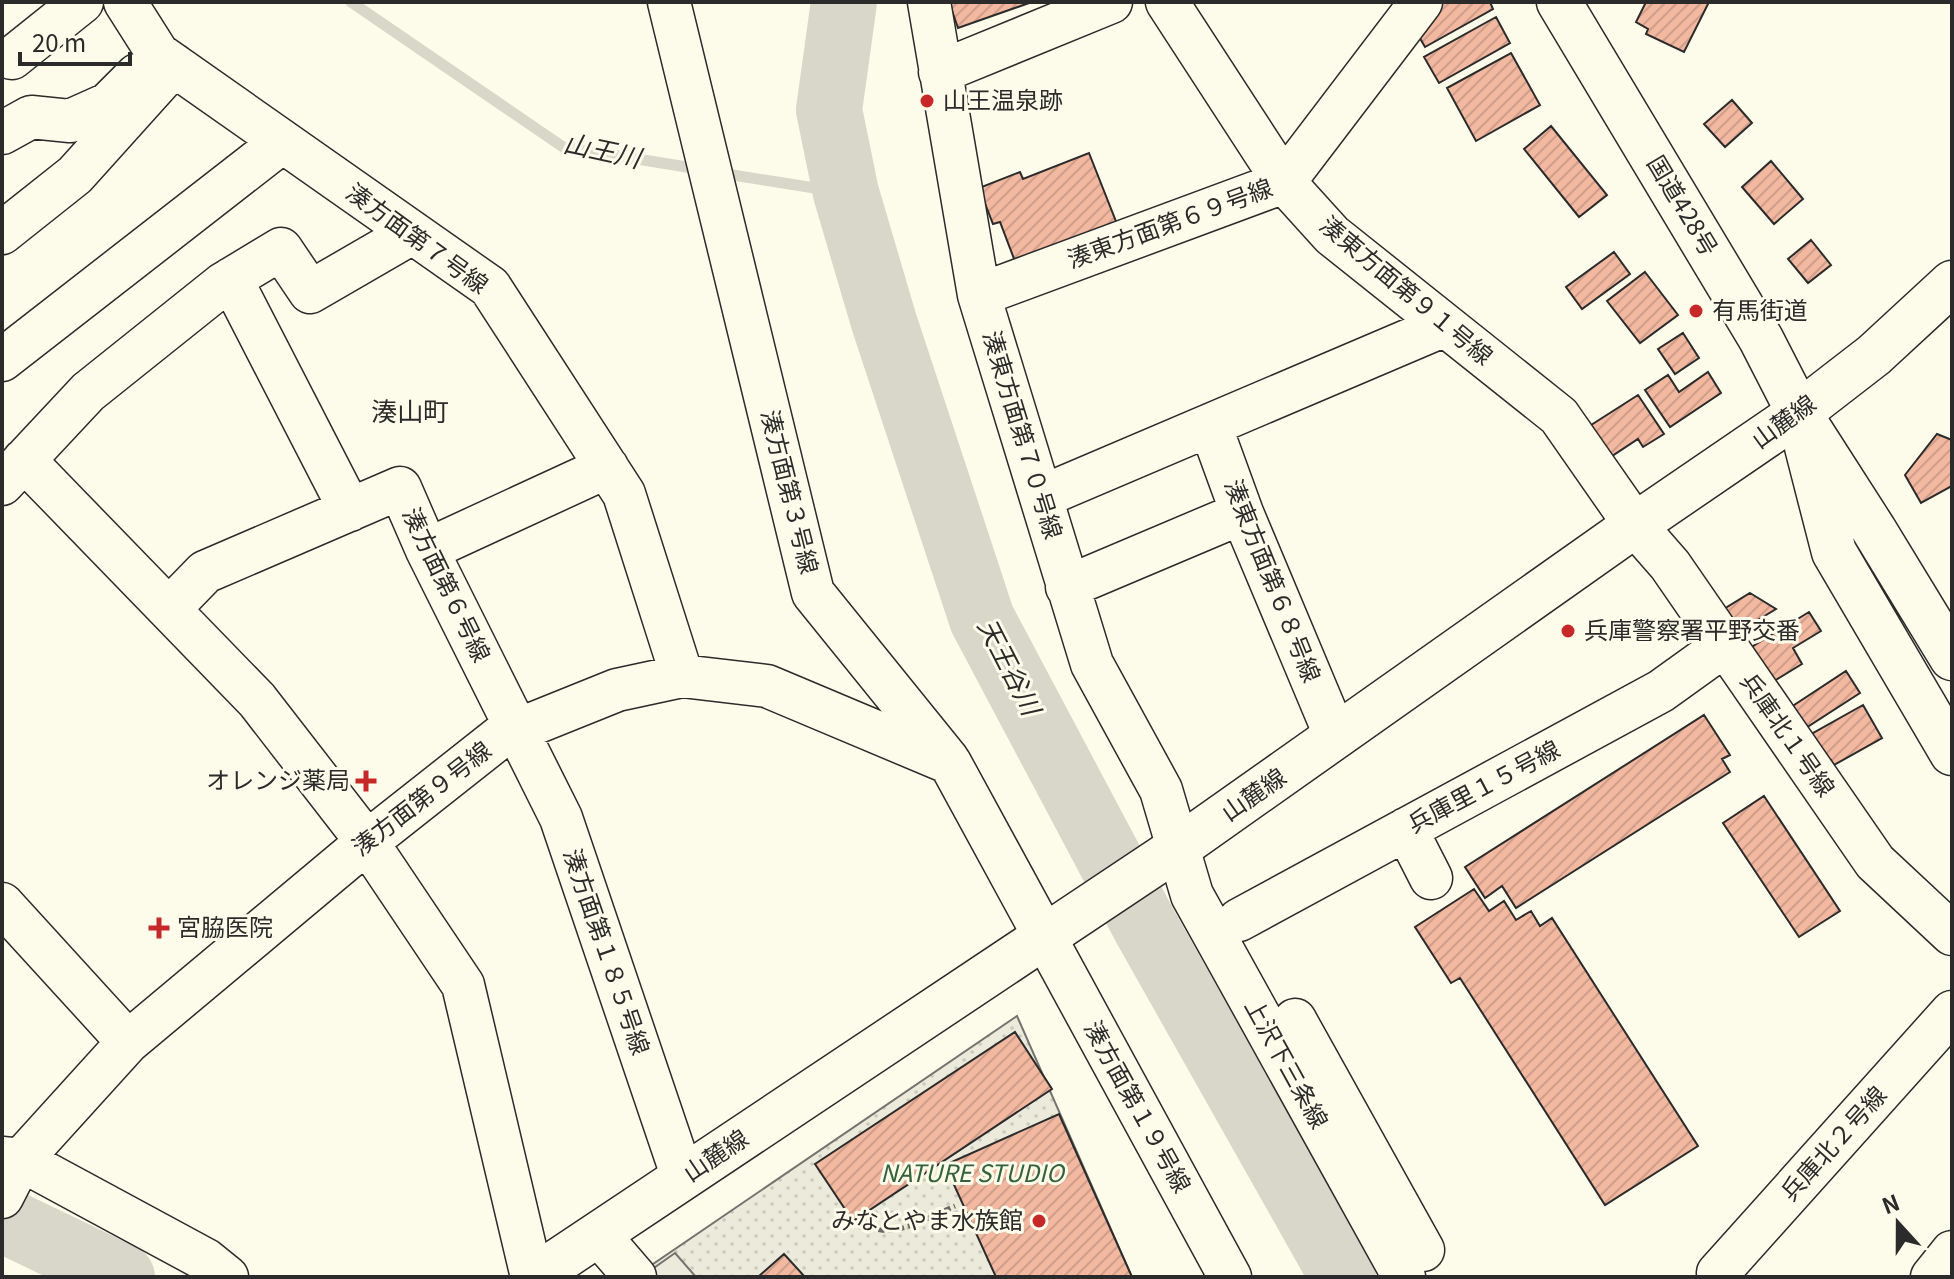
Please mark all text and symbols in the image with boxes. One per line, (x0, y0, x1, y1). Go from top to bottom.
scale bar (20, 16, 130, 66)
text: 20 m (32, 24, 86, 59)
place label: 山王温泉跡 (943, 81, 1063, 116)
marker: 山王温泉跡 (918, 92, 936, 110)
water label: 山王川 (561, 122, 647, 175)
street label: 国道428号 (1640, 148, 1728, 262)
street label: 湊東方面第６９号線 (1062, 168, 1277, 275)
street label: 湊方面第７号線 (340, 173, 497, 301)
street label: 湊東方面第９１号線 (1314, 206, 1502, 372)
place label: 有馬街道 (1712, 291, 1808, 326)
marker: 有馬街道 (1687, 302, 1705, 320)
street label: 湊東方面第７０号線 (976, 326, 1073, 543)
street label: 山麓線 (1743, 385, 1822, 455)
district label: 湊山町 (371, 391, 449, 428)
street label: 湊方面第３号線 (754, 406, 829, 577)
street label: 湊東方面第６８号線 (1218, 473, 1331, 687)
street label: 湊方面第６号線 (396, 501, 501, 667)
water label: 天王谷川 (971, 611, 1053, 723)
place label: 兵庫警察署平野交番 (1584, 611, 1800, 646)
marker: 兵庫警察署平野交番 (1559, 622, 1577, 640)
street label: 兵庫北１号線 (1733, 665, 1845, 803)
street label: 兵庫里１５号線 (1400, 730, 1565, 840)
street label: 湊方面第９号線 (343, 732, 497, 863)
street label: 山麓線 (1213, 758, 1292, 828)
place label: オレンジ薬局 (206, 761, 350, 796)
marker: オレンジ薬局 (357, 772, 375, 790)
street label: 湊方面第１８５号線 (557, 843, 660, 1059)
place label: 宮脇医院 (177, 908, 273, 943)
marker: 宮脇医院 (148, 917, 170, 939)
street label: 上沢下三条線 (1238, 991, 1338, 1134)
street label: 湊方面第１９号線 (1077, 1013, 1201, 1198)
street label: 兵庫北２号線 (1771, 1077, 1893, 1208)
street label: 山麓線 (675, 1119, 754, 1189)
park label: NATURE STUDIO (880, 1154, 1066, 1189)
north arrow (1858, 1183, 1938, 1263)
text: N (1877, 1185, 1904, 1220)
place label: みなとやま水族館 (831, 1201, 1023, 1236)
marker: みなとやま水族館 (1030, 1212, 1048, 1230)

